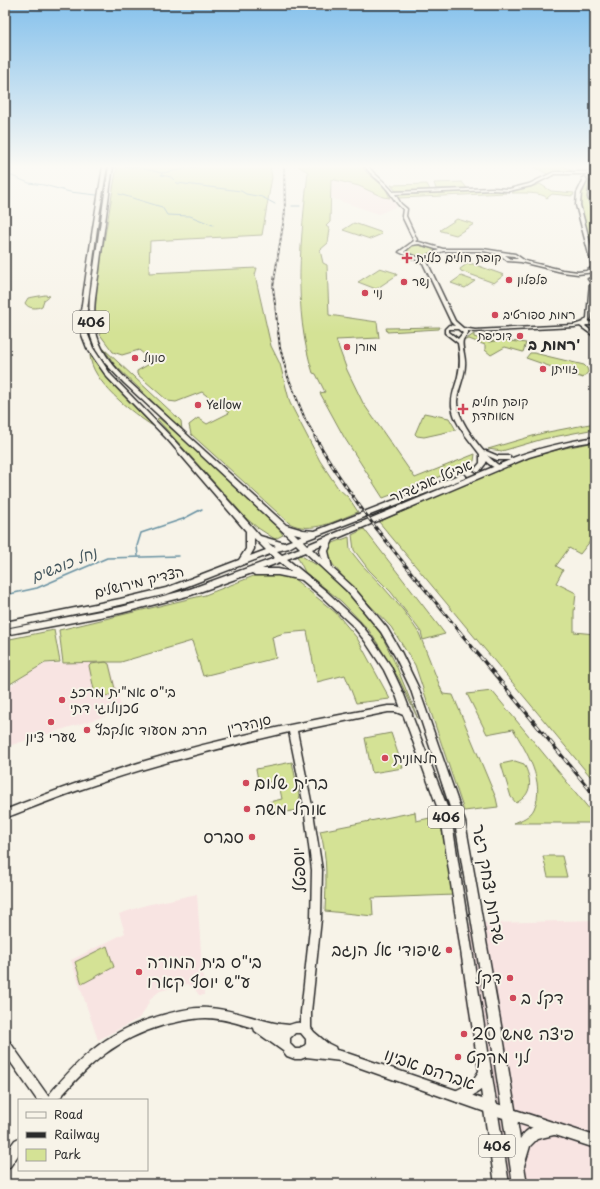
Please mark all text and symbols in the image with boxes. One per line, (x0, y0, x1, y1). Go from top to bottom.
place label: קופת חולים כללית (415, 248, 501, 266)
marker: קופת חולים כללית (401, 252, 413, 264)
place label: פלפלון (517, 270, 548, 288)
place label: נשר (412, 272, 430, 290)
marker: פלפלון (504, 275, 514, 285)
marker: נשר (399, 277, 409, 287)
place label: נוי (373, 283, 383, 301)
marker: נוי (360, 288, 370, 298)
place label: רמות ספורטיב (503, 305, 576, 323)
marker: רמות ספורטיב (490, 310, 500, 320)
road number: 406 (73, 311, 109, 333)
place label: דוכיפת (476, 326, 512, 344)
marker: דוכיפת (515, 331, 525, 341)
district label: רמות ב' (527, 332, 580, 355)
place label: מורן (355, 337, 377, 355)
marker: מורן (342, 342, 352, 352)
place label: סונול (143, 348, 166, 366)
marker: סונול (130, 353, 140, 363)
place label: זוויתן (551, 359, 578, 377)
marker: זוויתן (538, 364, 548, 374)
place label: קופת חולים מאוחדת (472, 392, 528, 424)
place label: Yellow (206, 395, 242, 413)
marker: Yellow (193, 400, 203, 410)
marker: קופת חולים מאוחדת (457, 403, 469, 415)
street label: אביטל אביגדור (386, 454, 475, 507)
water label: נחל כובשים (27, 539, 101, 587)
street label: הצדיק מירושלים (92, 560, 186, 603)
place label: בי"ס אמ"ית מרכז טכנולוגי דתי (70, 681, 176, 718)
marker: בי"ס אמ"ית מרכז טכנולוגי דתי (57, 695, 67, 705)
street label: סנהדרין (225, 708, 273, 739)
marker: שערי ציון (46, 717, 56, 727)
place label: הרב מסעוד אלקבץ (95, 719, 207, 740)
marker: הרב מסעוד אלקבץ (82, 725, 92, 735)
place label: שערי ציון (26, 726, 76, 747)
place label: חלמונית (393, 747, 437, 768)
marker: חלמונית (380, 753, 390, 763)
place label: ברית שלום (254, 769, 328, 795)
marker: ברית שלום (241, 778, 251, 788)
place label: אוהל משה (255, 795, 326, 821)
marker: אוהל משה (242, 804, 252, 814)
road number: 406 (428, 806, 464, 828)
street label: שדרות יצחק רגר (467, 822, 513, 946)
place label: סברס (203, 823, 244, 849)
marker: סברס (247, 832, 257, 842)
street label: יוספטל (284, 846, 312, 894)
place label: שיפודי אל הנגב (332, 936, 441, 962)
marker: שיפודי אל הנגב (444, 945, 454, 955)
place label: בי"ס בית המורה ע"ש יוסף קארו (147, 948, 262, 994)
place label: דקל (475, 964, 502, 990)
marker: בי"ס בית המורה ע"ש יוסף קארו (134, 967, 144, 977)
marker: דקל (505, 973, 515, 983)
place label: דקל ב (521, 984, 564, 1010)
marker: דקל ב (508, 993, 518, 1003)
place label: פיצה שמש 20 (472, 1020, 574, 1046)
marker: פיצה שמש 20 (459, 1029, 469, 1039)
street label: אברהם אבינו (381, 1040, 480, 1096)
place label: לני מרקט (466, 1043, 531, 1069)
marker: לני מרקט (453, 1052, 463, 1062)
legend (18, 1099, 148, 1171)
text: Road (54, 1105, 83, 1123)
text: Railway (54, 1125, 100, 1143)
road number: 406 (479, 1135, 515, 1157)
text: Park (54, 1145, 81, 1163)

